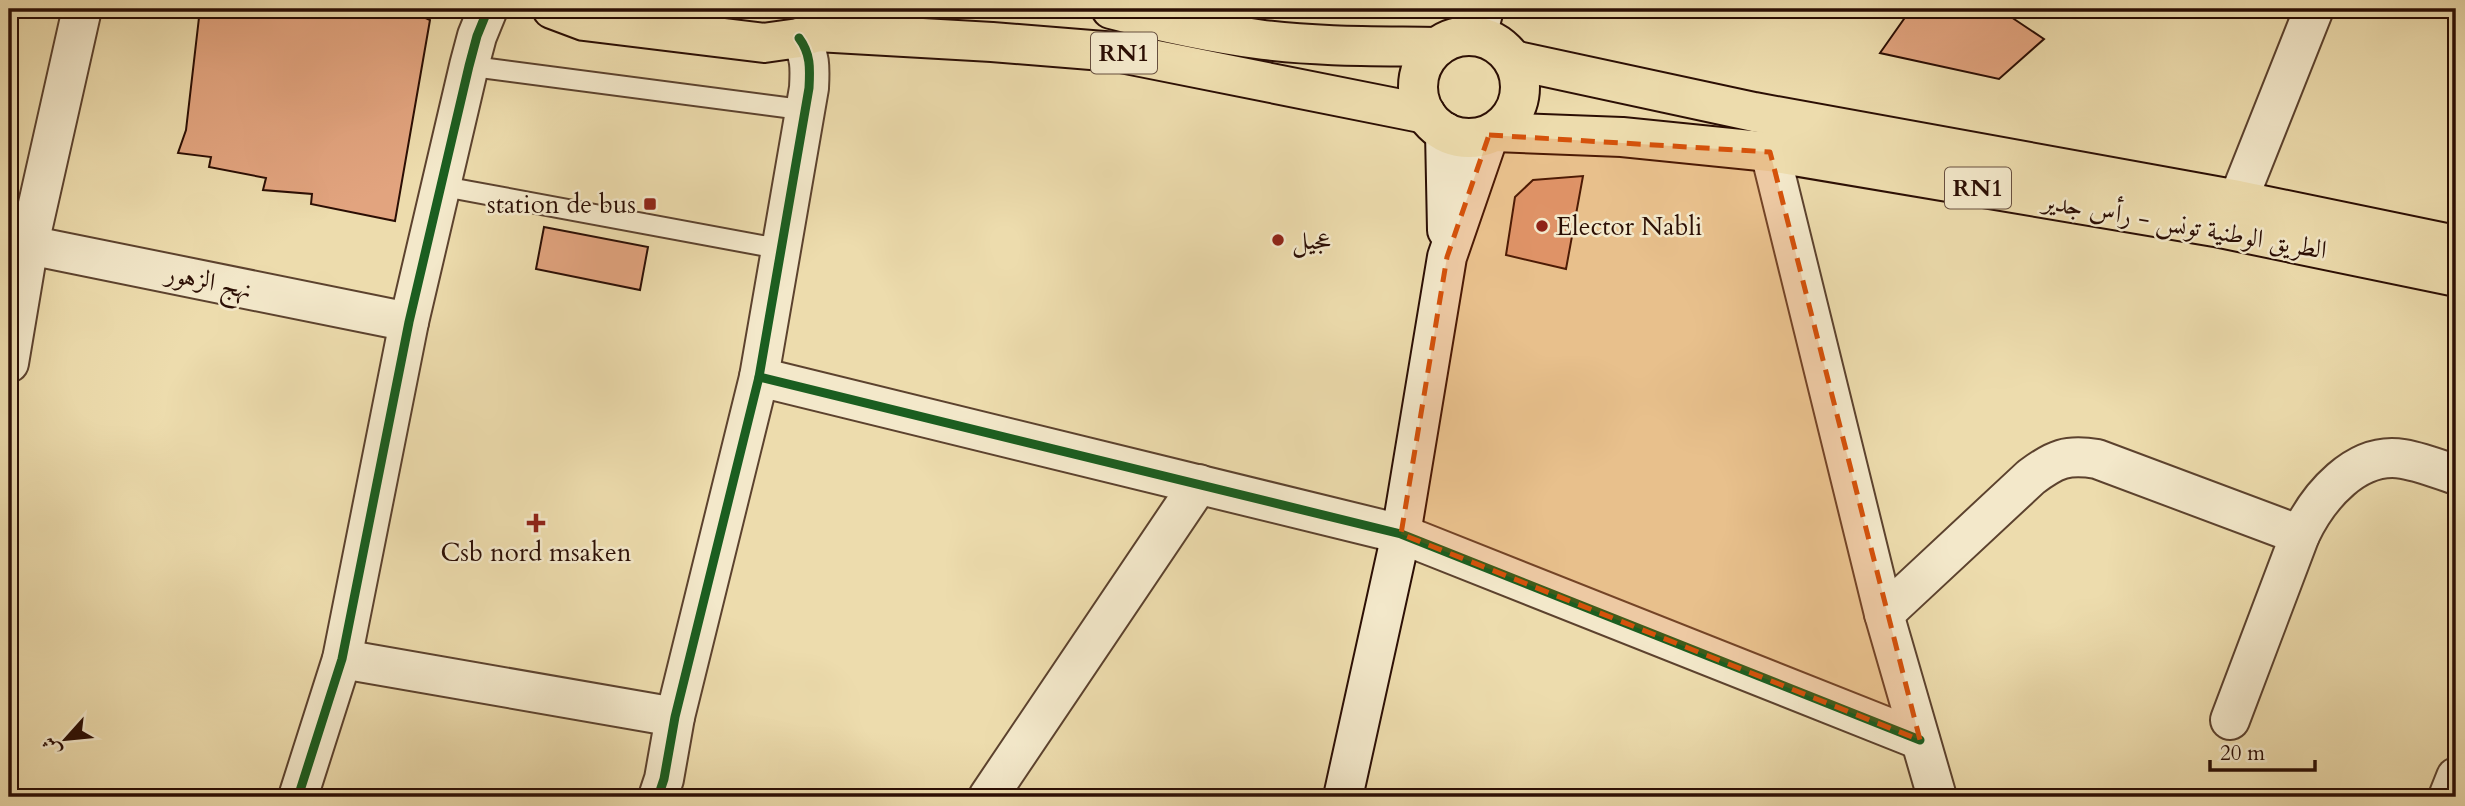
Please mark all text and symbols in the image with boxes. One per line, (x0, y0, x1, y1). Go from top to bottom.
road number: RN1 (1091, 32, 1157, 74)
road number: RN1 (1945, 168, 2011, 208)
street label: الطريق الوطنية تونس - رأس جدير (2037, 183, 2330, 268)
place label: station de bus (487, 187, 636, 222)
marker: station de bus (642, 196, 658, 212)
place label: Elector Nabli (1556, 209, 1702, 244)
marker: Elector Nabli (1534, 218, 1550, 234)
place label: عجيل (1292, 223, 1331, 258)
marker: عجيل (1270, 232, 1286, 248)
street label: نهج الزهور (158, 255, 255, 314)
marker: Csb nord msaken (526, 513, 546, 533)
place label: Csb nord msaken (440, 535, 632, 570)
north arrow (32, 704, 102, 774)
scale bar (2210, 729, 2314, 773)
text: ش (36, 732, 68, 761)
text: 20 m (2220, 739, 2265, 768)

